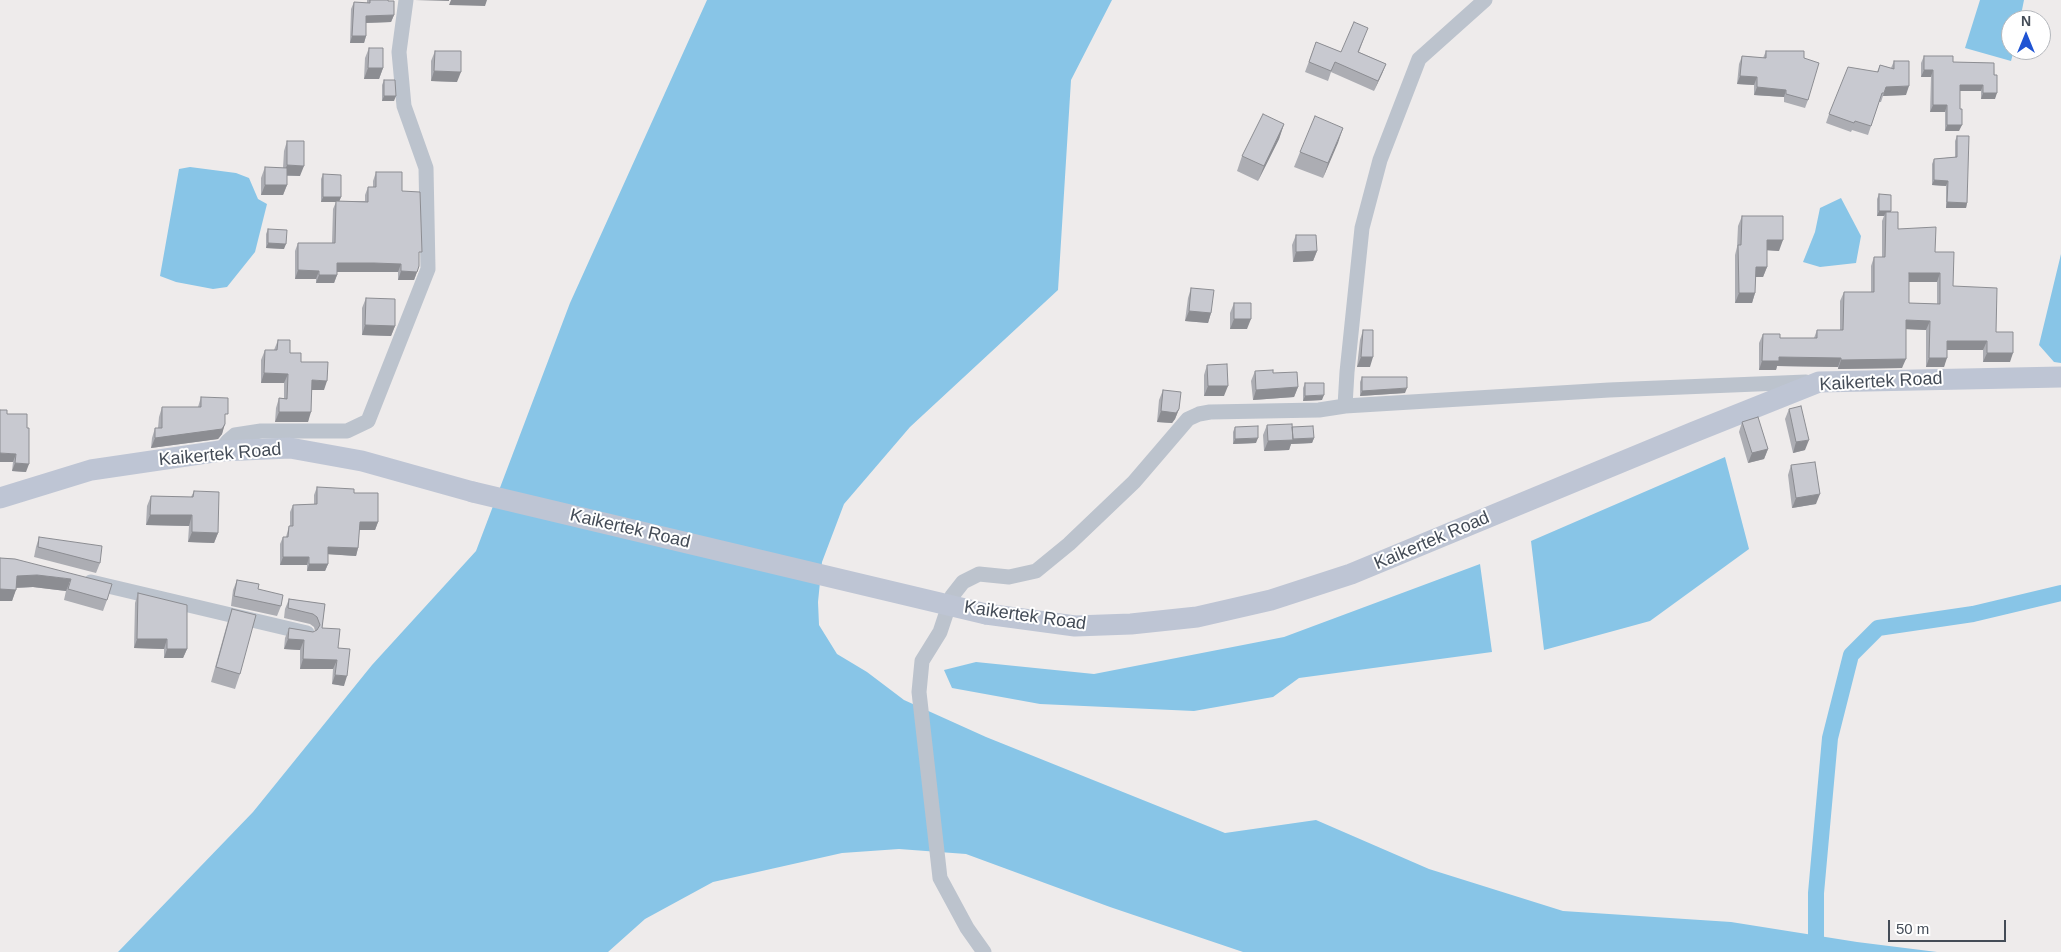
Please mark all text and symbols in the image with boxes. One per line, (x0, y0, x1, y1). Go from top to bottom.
north arrow (2001, 10, 2051, 60)
text: N (2021, 13, 2031, 29)
street label: Kaikertek Road (1819, 368, 1943, 396)
street label: Kaikertek Road (158, 439, 282, 471)
street label: Kaikertek Road (568, 505, 692, 553)
street label: Kaikertek Road (1371, 507, 1493, 575)
street label: Kaikertek Road (963, 597, 1087, 635)
scale bar (1891, 910, 2008, 942)
text: 50 m (1896, 920, 1929, 937)

